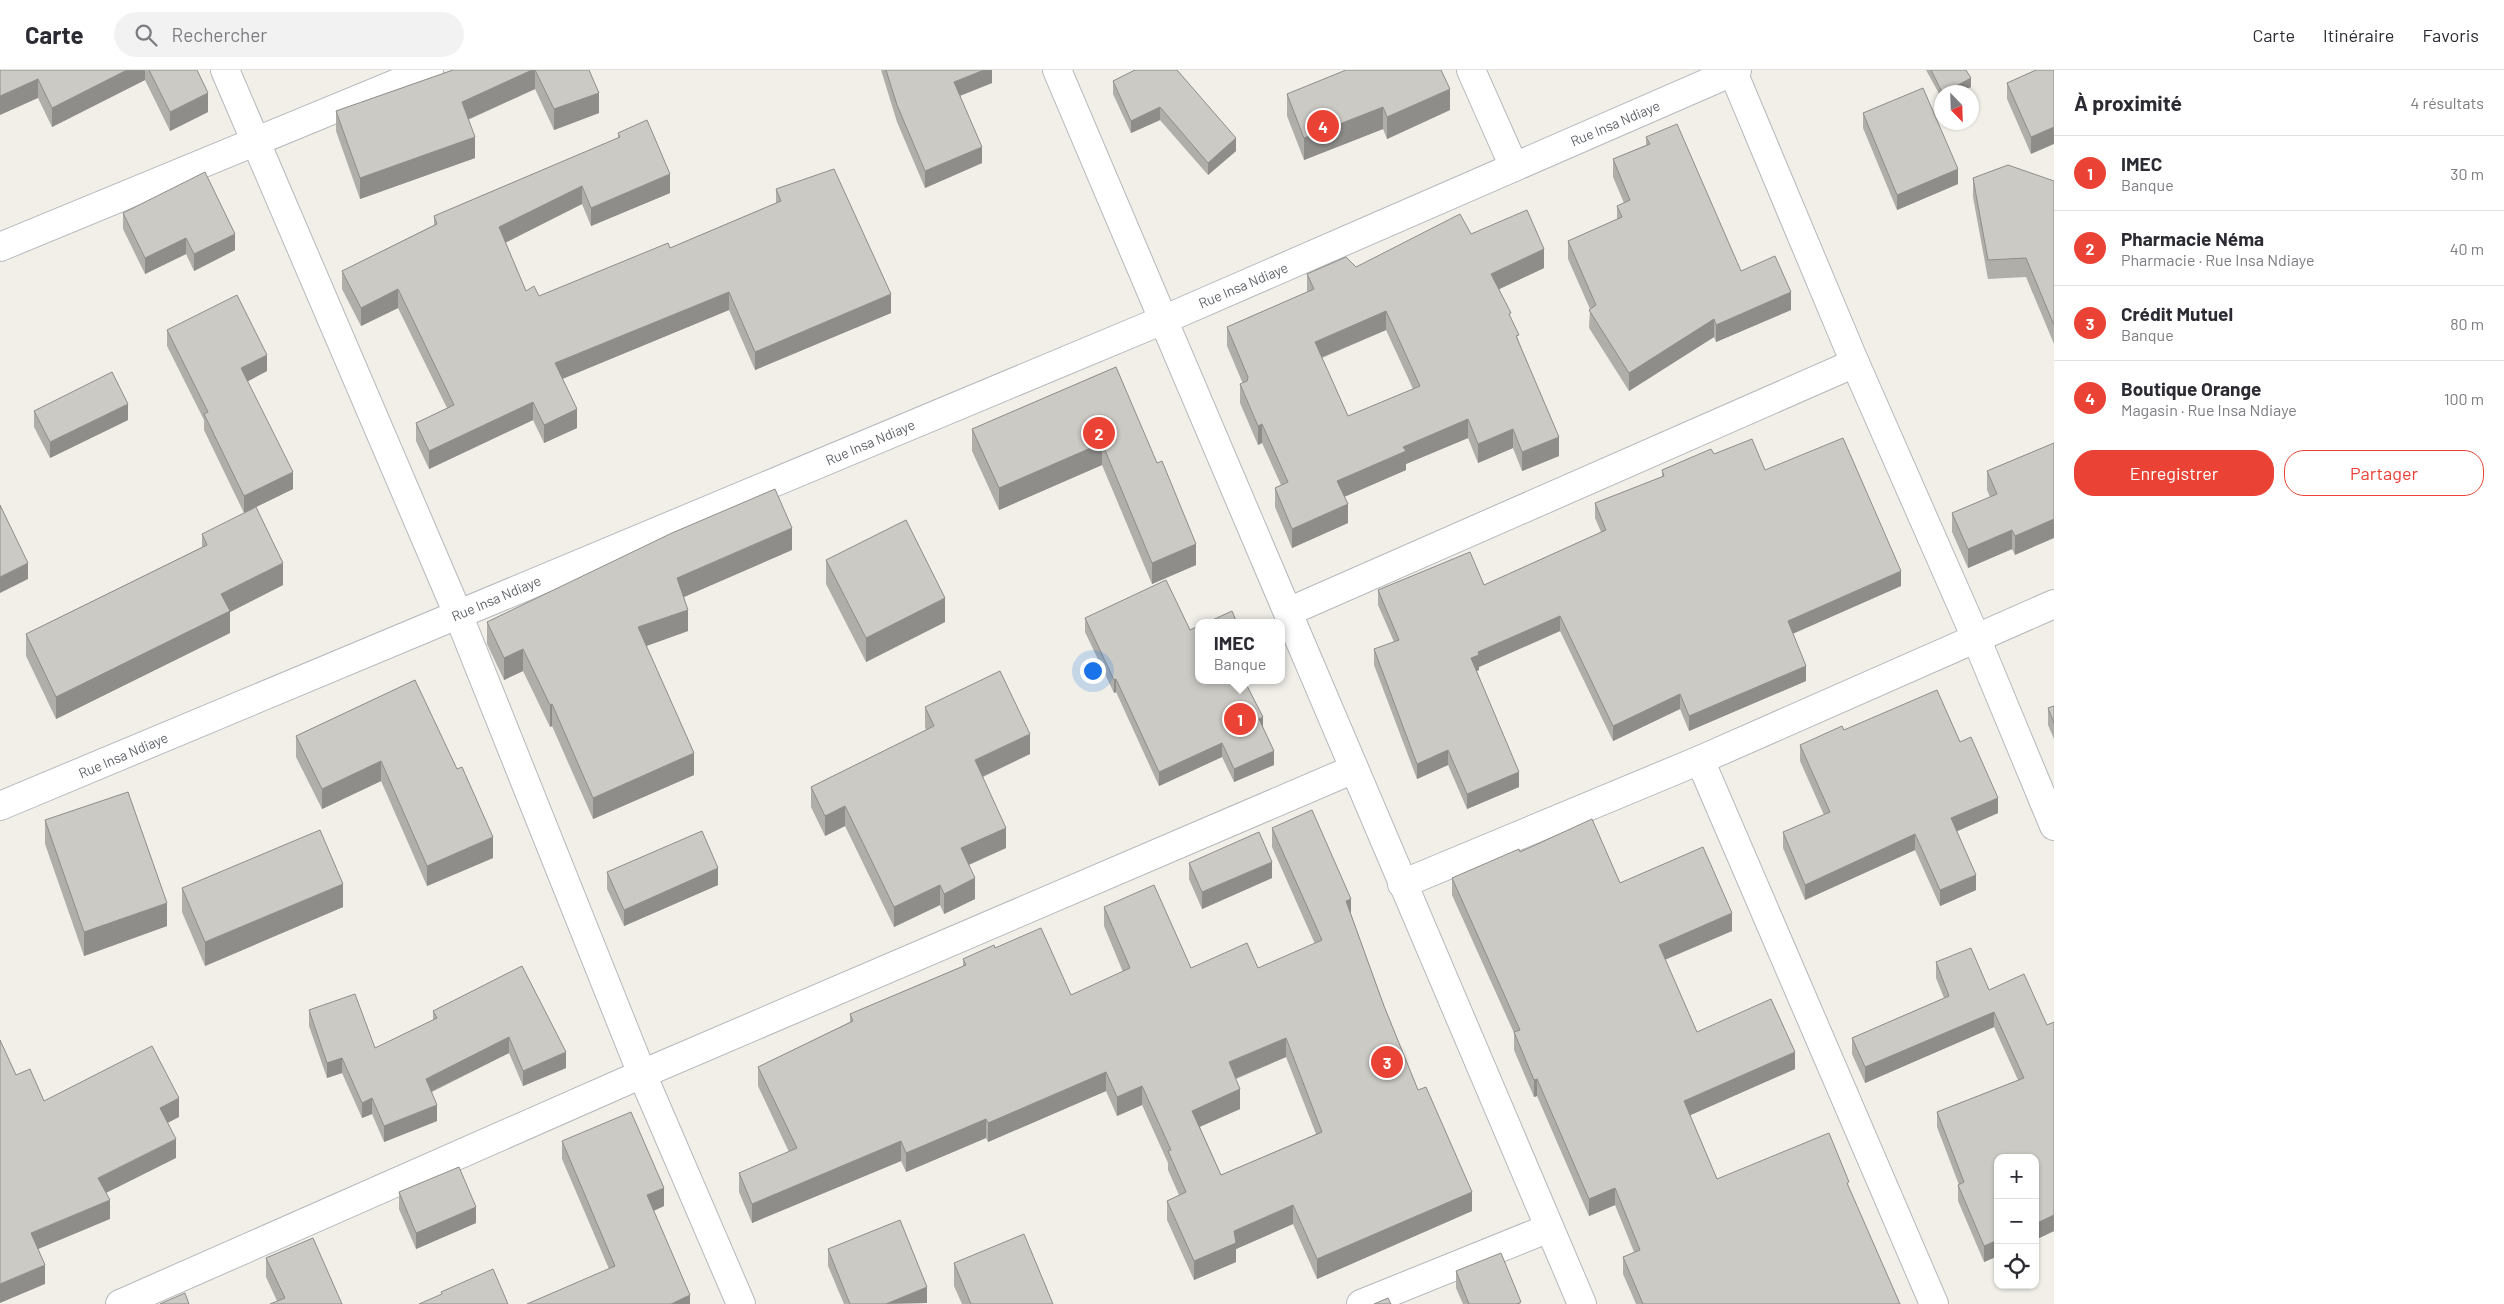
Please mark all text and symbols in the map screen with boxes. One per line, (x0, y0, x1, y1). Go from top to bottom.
search box (114, 12, 464, 57)
text: Carte (25, 20, 84, 49)
icon: search (132, 21, 160, 49)
text: Rechercher (172, 23, 267, 46)
text: Carte (2252, 24, 2295, 46)
text: Itinéraire (2323, 24, 2394, 46)
text: Favoris (2422, 24, 2479, 46)
north arrow (1934, 85, 1979, 130)
text: À proximité (2074, 90, 2182, 115)
text: 4 résultats (2410, 93, 2484, 112)
street label: Rue Insa Ndiaye (1568, 96, 1662, 150)
pin: 4 (1307, 107, 1339, 145)
text: IMEC (2121, 152, 2162, 175)
text: 1 (2087, 164, 2093, 183)
text: 30 m (2450, 164, 2484, 183)
text: Banque (2121, 175, 2174, 194)
text: Pharmacie Néma (2121, 227, 2264, 250)
text: 2 (2086, 239, 2094, 258)
text: 40 m (2450, 239, 2484, 258)
text: Pharmacie · Rue Insa Ndiaye (2121, 250, 2314, 269)
street label: Rue Insa Ndiaye (1196, 258, 1290, 312)
text: Crédit Mutuel (2121, 302, 2233, 325)
text: 3 (2086, 314, 2094, 333)
text: 80 m (2450, 314, 2484, 333)
text: Banque (2121, 325, 2174, 344)
text: Boutique Orange (2121, 377, 2261, 400)
text: 4 (2085, 389, 2095, 408)
text: 100 m (2444, 389, 2484, 408)
text: Magasin · Rue Insa Ndiaye (2121, 400, 2297, 419)
pin: 2 (1083, 414, 1115, 452)
street label: Rue Insa Ndiaye (823, 415, 917, 469)
button: Enregistrer (2074, 450, 2274, 496)
button: Partager (2284, 450, 2484, 496)
street label: Rue Insa Ndiaye (449, 571, 543, 625)
popup (1195, 619, 1285, 684)
text: IMEC (1214, 631, 1255, 654)
text: Banque (1214, 654, 1266, 673)
your location (1080, 658, 1106, 684)
pin: 1 (1224, 700, 1256, 738)
street label: Rue Insa Ndiaye (76, 728, 170, 782)
pin: 3 (1371, 1043, 1403, 1081)
map controls (1994, 1154, 2039, 1289)
button: + (1994, 1154, 2039, 1199)
button: − (1994, 1199, 2039, 1244)
button: locate (1994, 1244, 2039, 1289)

